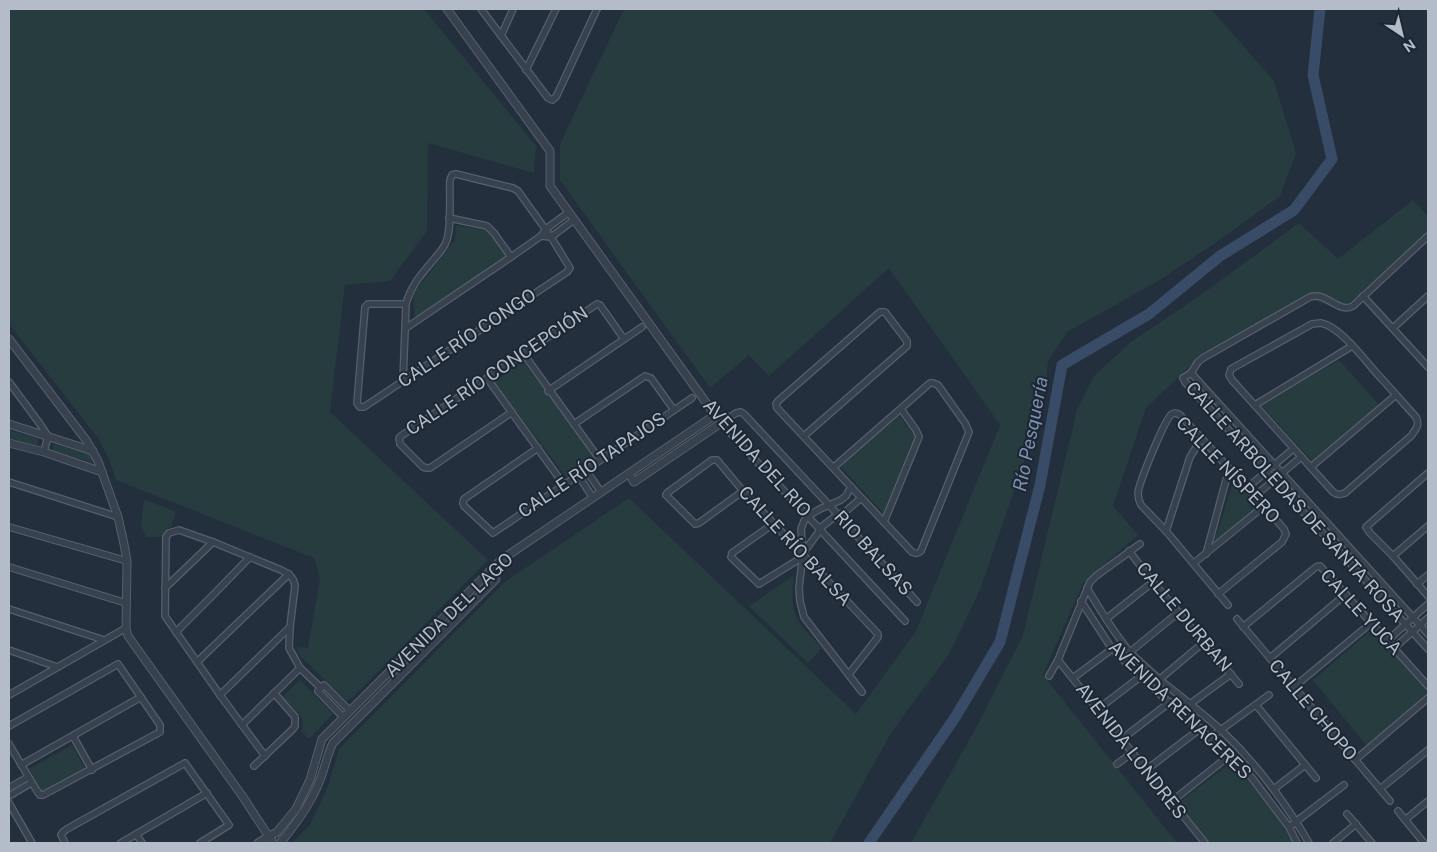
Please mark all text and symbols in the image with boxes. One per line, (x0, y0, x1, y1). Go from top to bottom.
north arrow (1377, 10, 1427, 60)
text: N (1400, 36, 1419, 55)
street label: CALLE RÍO CONGO (393, 283, 540, 392)
street label: CALLE RÍO CONCEPCIÓN (401, 301, 592, 439)
water label: Río Pesquería (1008, 375, 1052, 493)
street label: CALLE ARBOLEDAS DE SANTA ROSA (1182, 377, 1409, 626)
street label: AVENIDA DEL RIO (699, 395, 816, 521)
street label: CALLE RÍO TAPAJOS (513, 407, 670, 522)
street label: CALLE NÍSPERO (1172, 411, 1285, 527)
street label: CALLE RÍO BALSA (734, 481, 857, 610)
street label: RIO BALSAS (830, 506, 917, 599)
street label: AVENIDA DEL LAGO (380, 548, 517, 681)
street label: CALLE DURBAN (1132, 558, 1236, 676)
street label: CALLE YUCA (1316, 564, 1407, 659)
street label: AVENIDA RENACERES (1105, 636, 1256, 783)
street label: CALLE CHOPO (1265, 655, 1362, 764)
street label: AVENIDA LONDRES (1072, 679, 1191, 823)

